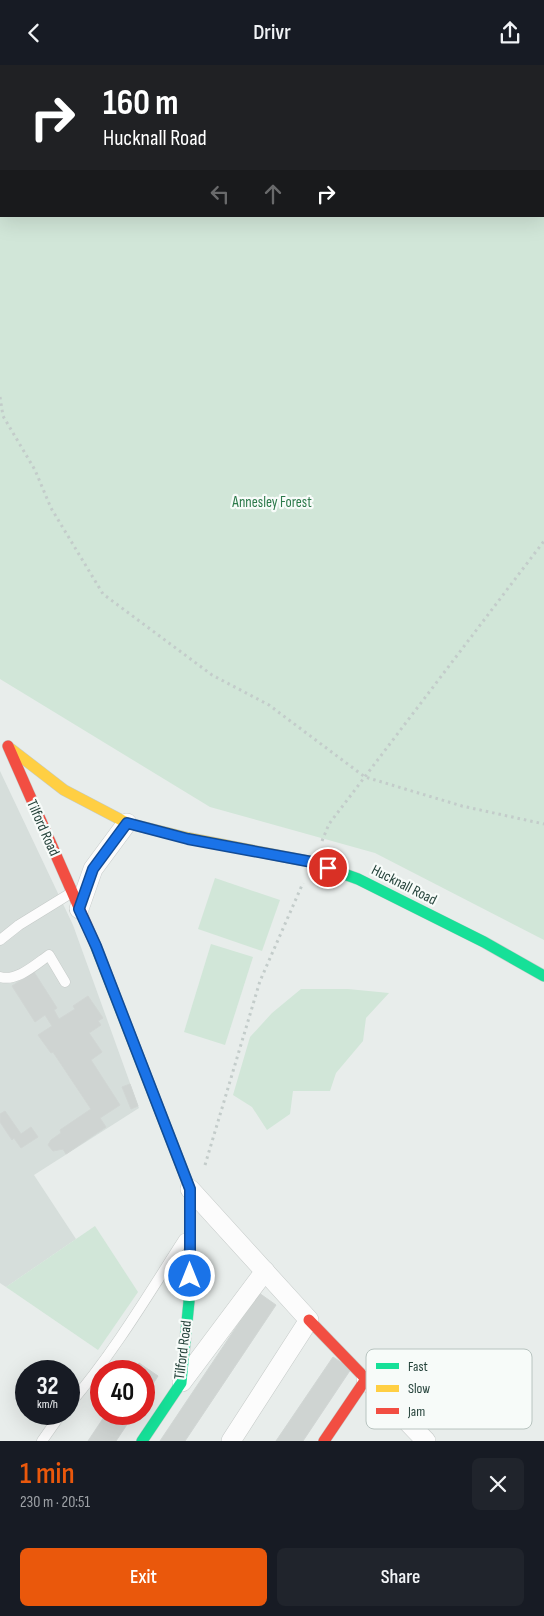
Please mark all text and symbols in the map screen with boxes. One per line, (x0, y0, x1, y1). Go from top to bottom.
icon: back (20, 19, 48, 47)
text: Drivr (253, 19, 291, 46)
icon: share (496, 19, 524, 47)
text: 160 m (103, 82, 179, 125)
icon: right (20, 85, 85, 150)
text: Hucknall Road (103, 125, 207, 152)
icon: left (206, 180, 234, 208)
icon: ahead (259, 180, 287, 208)
icon: right (312, 180, 340, 208)
park label: Annesley Forest (231, 493, 312, 512)
street label: Tilford Road (22, 797, 64, 859)
pin (307, 847, 349, 889)
icon: arrive (314, 854, 342, 882)
street label: Hucknall Road (368, 860, 440, 910)
position arrow (163, 1249, 215, 1301)
street label: Tilford Road (170, 1319, 196, 1381)
legend (366, 1349, 532, 1429)
text: Fast (408, 1358, 428, 1375)
speed limit sign: 40 (90, 1360, 155, 1425)
text: 32 (36, 1371, 59, 1402)
text: Slow (408, 1380, 430, 1397)
text: km/h (37, 1397, 58, 1412)
text: Jam (407, 1403, 425, 1420)
text: 1 min (20, 1456, 75, 1492)
button: close (472, 1458, 524, 1510)
text: 230 m · 20:51 (20, 1493, 90, 1512)
button: Exit (20, 1548, 267, 1606)
button: Share (277, 1548, 524, 1606)

